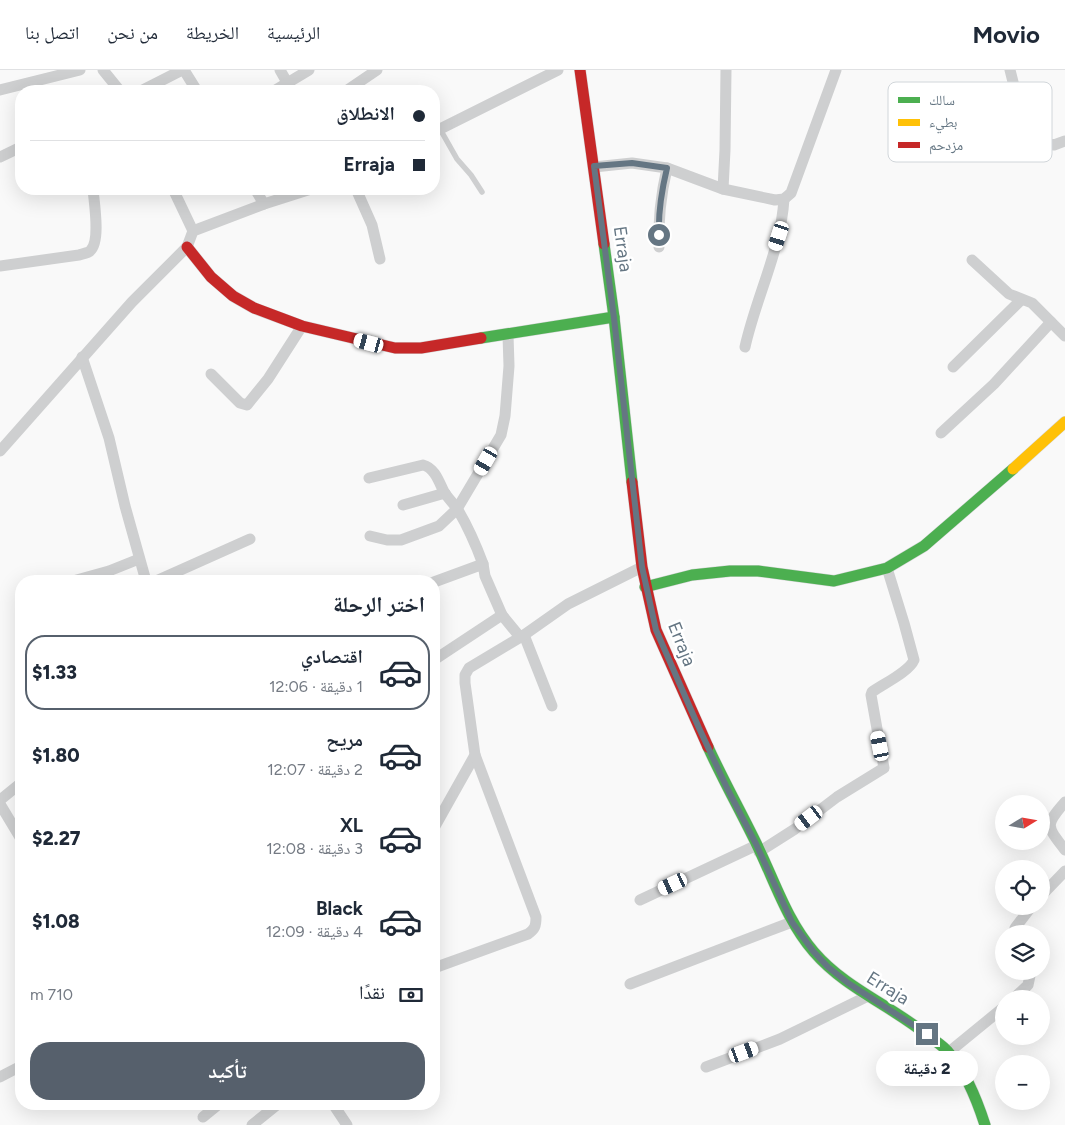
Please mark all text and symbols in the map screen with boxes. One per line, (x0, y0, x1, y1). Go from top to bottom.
text: Movio (972, 20, 1040, 49)
text: اتصل بنا (25, 22, 79, 44)
text: من نحن (107, 22, 158, 44)
text: الخريطة (186, 22, 239, 44)
text: الرئيسية (267, 22, 320, 44)
legend (888, 82, 1052, 162)
text: سالك (929, 92, 955, 109)
text: الانطلاق (336, 102, 395, 125)
text: بطيء (929, 114, 958, 134)
text: مزدحم (929, 137, 963, 155)
text: Erraja (344, 153, 395, 176)
car (767, 219, 790, 253)
route start (648, 224, 670, 246)
street label: Erraja (609, 225, 637, 273)
car (352, 332, 385, 354)
car (472, 444, 499, 478)
text: اختر الرحلة (333, 591, 425, 618)
street label: Erraja (663, 619, 701, 669)
text: اقتصادي (301, 645, 363, 668)
icon: car (378, 650, 423, 695)
text: $1.33 (32, 661, 77, 684)
text: 1 دقيقة · 12:06 (269, 677, 363, 696)
text: مريح (326, 728, 363, 751)
car (869, 730, 890, 762)
icon: car (378, 733, 423, 778)
text: $1.80 (32, 744, 80, 767)
text: 2 دقيقة · 12:07 (267, 760, 363, 779)
north arrow (995, 795, 1050, 850)
map controls (995, 795, 1050, 1110)
car (792, 803, 825, 833)
text: XL (340, 814, 363, 837)
icon: car (378, 816, 423, 861)
text: $2.27 (32, 827, 81, 850)
text: 3 دقيقة · 12:08 (266, 839, 363, 858)
button: locate (995, 860, 1050, 915)
car (656, 871, 689, 897)
text: Black (316, 897, 363, 920)
icon: car (378, 899, 423, 944)
text: $1.08 (32, 910, 80, 933)
text: 4 دقيقة · 12:09 (266, 922, 363, 941)
button: layers (995, 925, 1050, 980)
street label: Erraja (863, 966, 913, 1010)
text: نقدًا (359, 981, 385, 1004)
icon: cash (397, 981, 425, 1009)
text: 710 m (30, 985, 73, 1004)
button: + (995, 990, 1050, 1045)
route end (916, 1023, 938, 1045)
car (727, 1040, 760, 1064)
button: تأكيد (30, 1042, 425, 1100)
callout: 2 دقيقة (876, 1052, 978, 1086)
button: − (995, 1055, 1050, 1110)
text: 2 دقيقة (904, 1059, 950, 1078)

